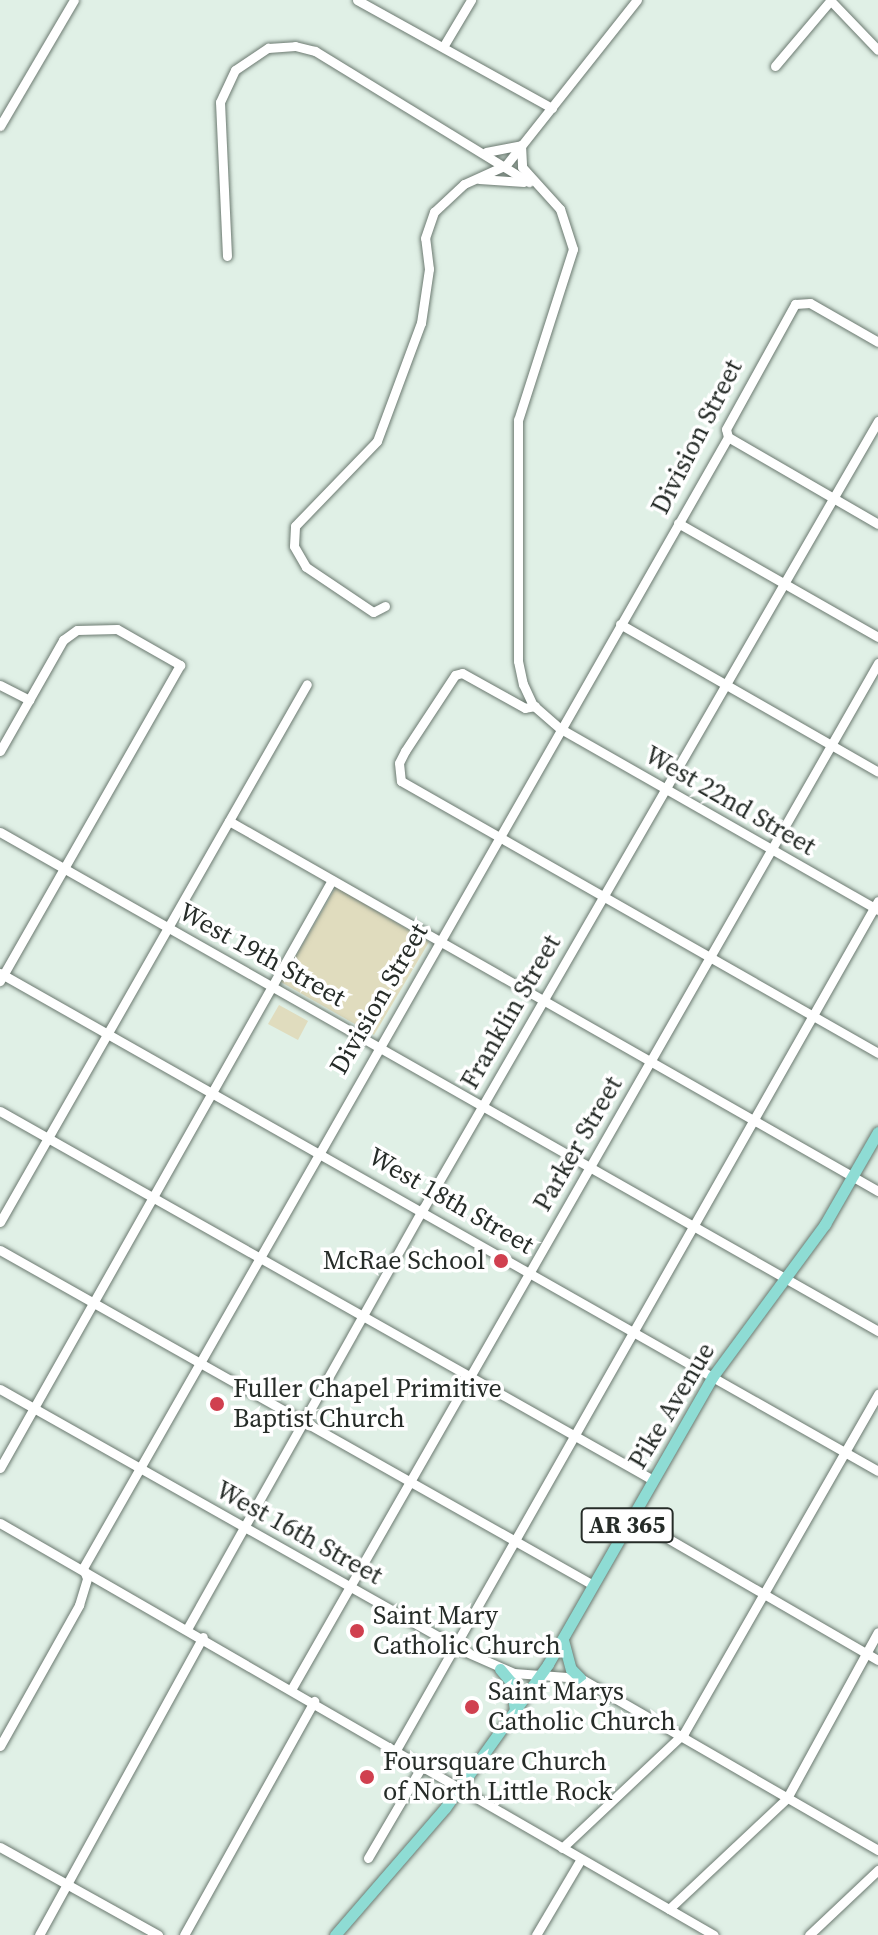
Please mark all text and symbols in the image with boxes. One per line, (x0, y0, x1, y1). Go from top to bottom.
street label: Division Street (645, 355, 749, 519)
street label: West 22nd Street (639, 739, 821, 863)
street label: West 19th Street (173, 896, 351, 1014)
street label: Division Street (323, 918, 435, 1080)
street label: Franklin Street (454, 929, 568, 1095)
street label: Parker Street (527, 1071, 629, 1217)
street label: West 18th Street (363, 1141, 539, 1261)
place label: McRae School (323, 1245, 485, 1277)
marker: McRae School (492, 1252, 510, 1270)
street label: Pike Avenue (622, 1337, 722, 1475)
place label: Fuller Chapel Primitive Baptist Church (233, 1373, 502, 1434)
marker: Fuller Chapel Primitive Baptist Church (208, 1395, 226, 1413)
street label: West 16th Street (210, 1474, 388, 1592)
road number: AR 365 (579, 1505, 675, 1545)
place label: Saint Mary Catholic Church (373, 1600, 561, 1662)
marker: Saint Mary Catholic Church (348, 1622, 366, 1640)
place label: Saint Marys Catholic Church (488, 1676, 676, 1738)
marker: Saint Marys Catholic Church (463, 1698, 481, 1716)
place label: Foursquare Church of North Little Rock (383, 1746, 612, 1808)
marker: Foursquare Church of North Little Rock (358, 1768, 376, 1786)

